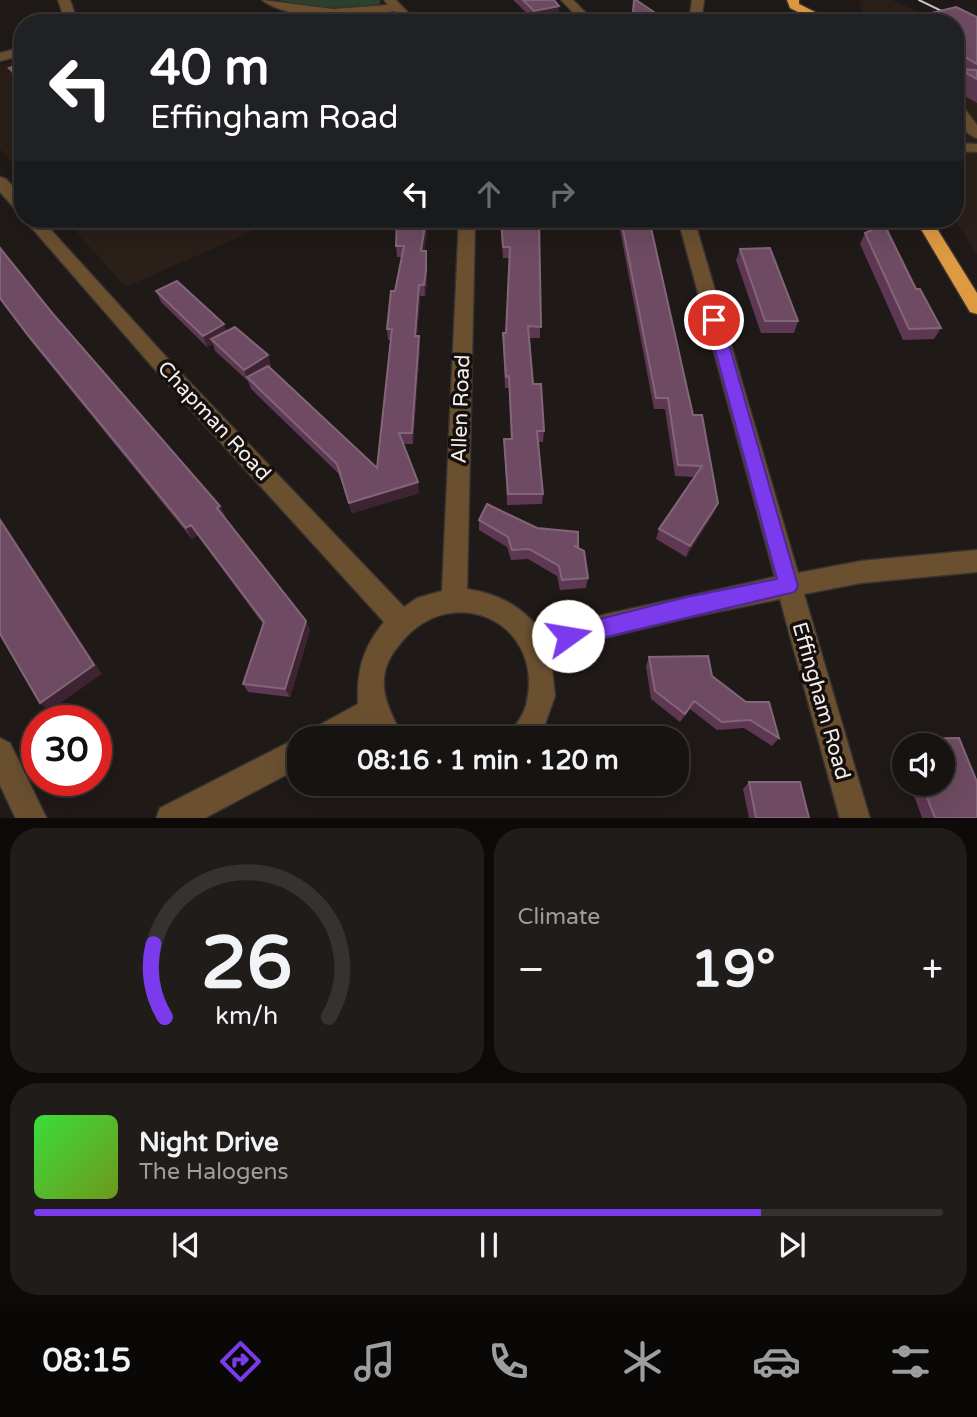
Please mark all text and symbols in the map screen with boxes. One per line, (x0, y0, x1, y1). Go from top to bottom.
text: 40 m (150, 39, 269, 98)
icon: left (35, 42, 126, 133)
text: Effingham Road (150, 99, 398, 137)
icon: left (397, 175, 435, 213)
icon: ahead (470, 175, 508, 213)
icon: right (543, 175, 581, 213)
pin (684, 290, 744, 350)
icon: arrive (695, 301, 733, 339)
street label: Allen Road (447, 354, 475, 464)
street label: Chapman Road (152, 356, 276, 486)
position arrow (531, 599, 605, 673)
street label: Effingham Road (787, 619, 855, 783)
speed limit sign: 30 (21, 705, 112, 796)
map controls (892, 733, 955, 796)
button: sound (892, 733, 955, 796)
text: 08:16 · 1 min · 120 m (357, 745, 619, 776)
text: Climate (518, 903, 600, 931)
text: 26 (201, 920, 292, 1008)
text: 19° (691, 938, 776, 1001)
text: − (518, 947, 545, 993)
text: + (922, 947, 943, 993)
text: km/h (215, 1000, 278, 1030)
text: Night Drive (139, 1127, 279, 1158)
text: The Halogens (139, 1158, 288, 1186)
icon: previous (167, 1226, 205, 1264)
icon: pause (470, 1226, 508, 1264)
icon: next (773, 1226, 811, 1264)
icon: directions (216, 1337, 265, 1386)
icon: music (350, 1337, 399, 1386)
icon: phone (484, 1337, 533, 1386)
icon: climate (618, 1337, 667, 1386)
icon: car (752, 1337, 801, 1386)
icon: filters (886, 1337, 935, 1386)
text: 08:15 (42, 1342, 131, 1380)

